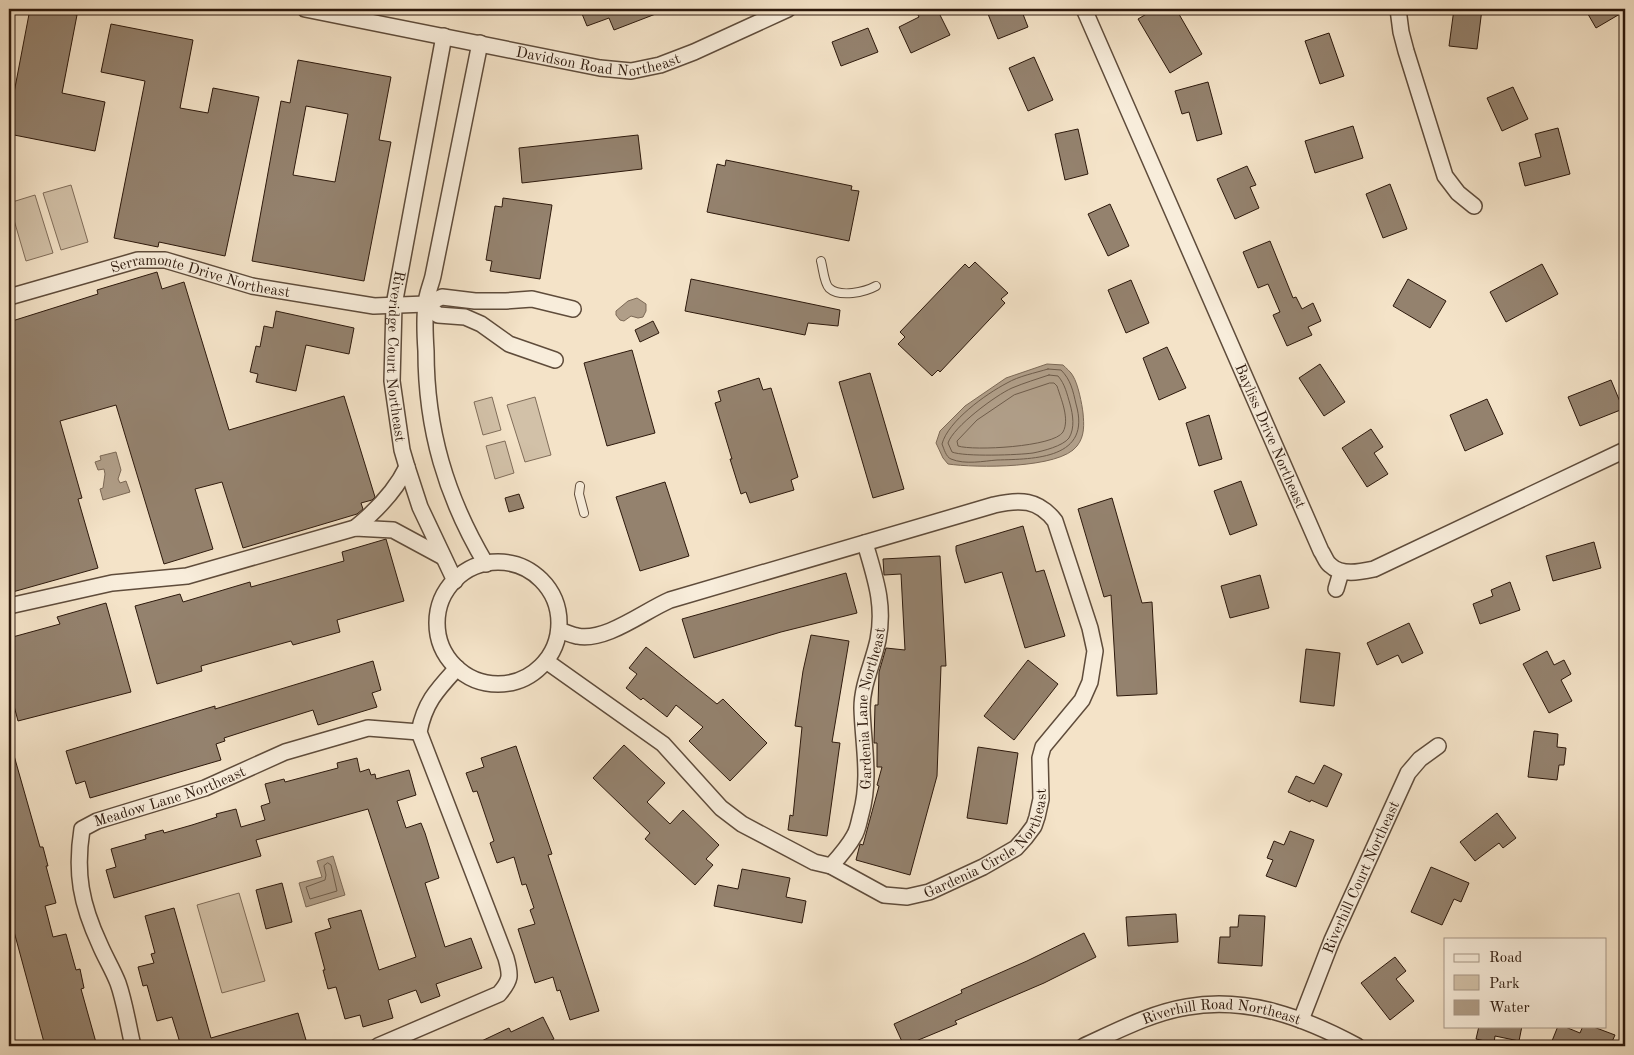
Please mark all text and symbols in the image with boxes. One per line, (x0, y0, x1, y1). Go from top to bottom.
street label: Davidson Road Northeast (514, 45, 683, 80)
street label: Serramonte Drive Northeast (109, 254, 291, 301)
street label: Riveridge Court Northeast (383, 269, 407, 443)
street label: Bayliss Drive Northeast (1231, 362, 1307, 511)
street label: Gardenia Lane Northeast (856, 627, 889, 790)
street label: Meadow Lane Northeast (92, 765, 248, 830)
street label: Gardenia Circle Northeast (922, 788, 1050, 902)
street label: Riverhill Court Northeast (1322, 799, 1403, 956)
legend (1444, 938, 1606, 1028)
text: Road (1489, 951, 1523, 966)
text: Park (1489, 977, 1520, 992)
street label: Riverhill Road Northeast (1140, 998, 1302, 1028)
text: Water (1489, 1001, 1530, 1016)

